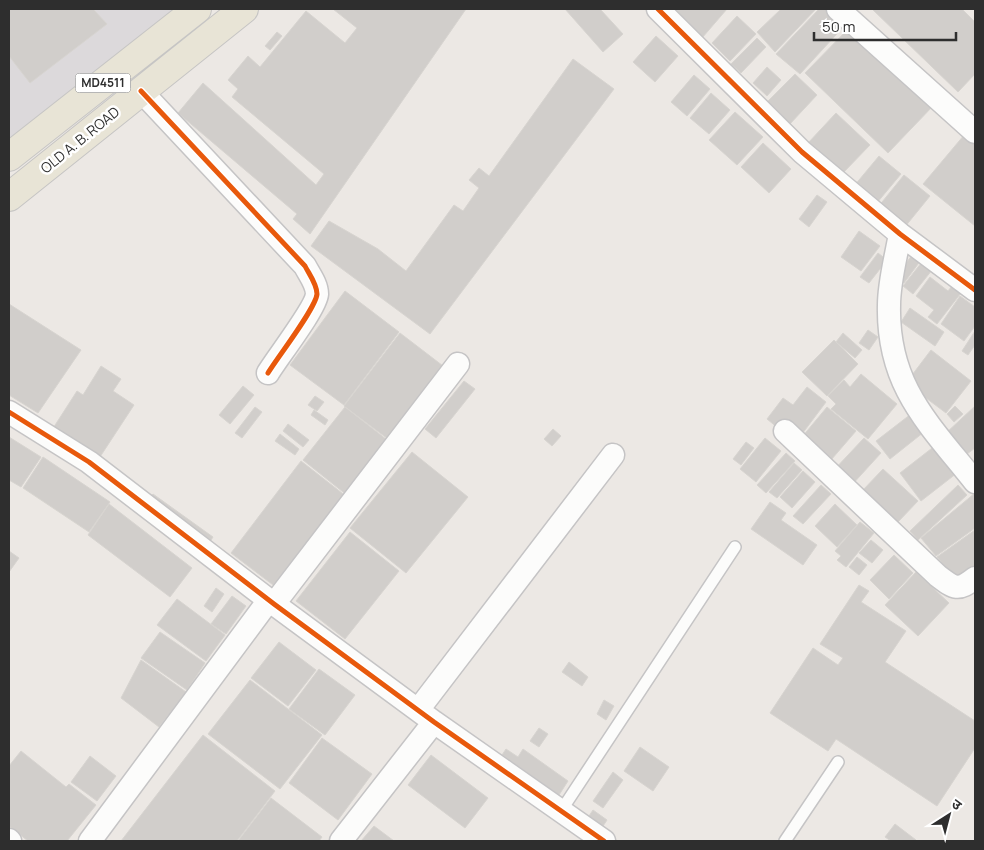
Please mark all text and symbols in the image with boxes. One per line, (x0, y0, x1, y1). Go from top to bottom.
scale bar (814, 10, 956, 42)
text: 50 m (822, 16, 856, 37)
road number: MD4511 (76, 74, 130, 92)
street label: OLD A. B. ROAD (36, 102, 123, 177)
north arrow (924, 790, 974, 840)
text: उ (948, 794, 966, 815)

